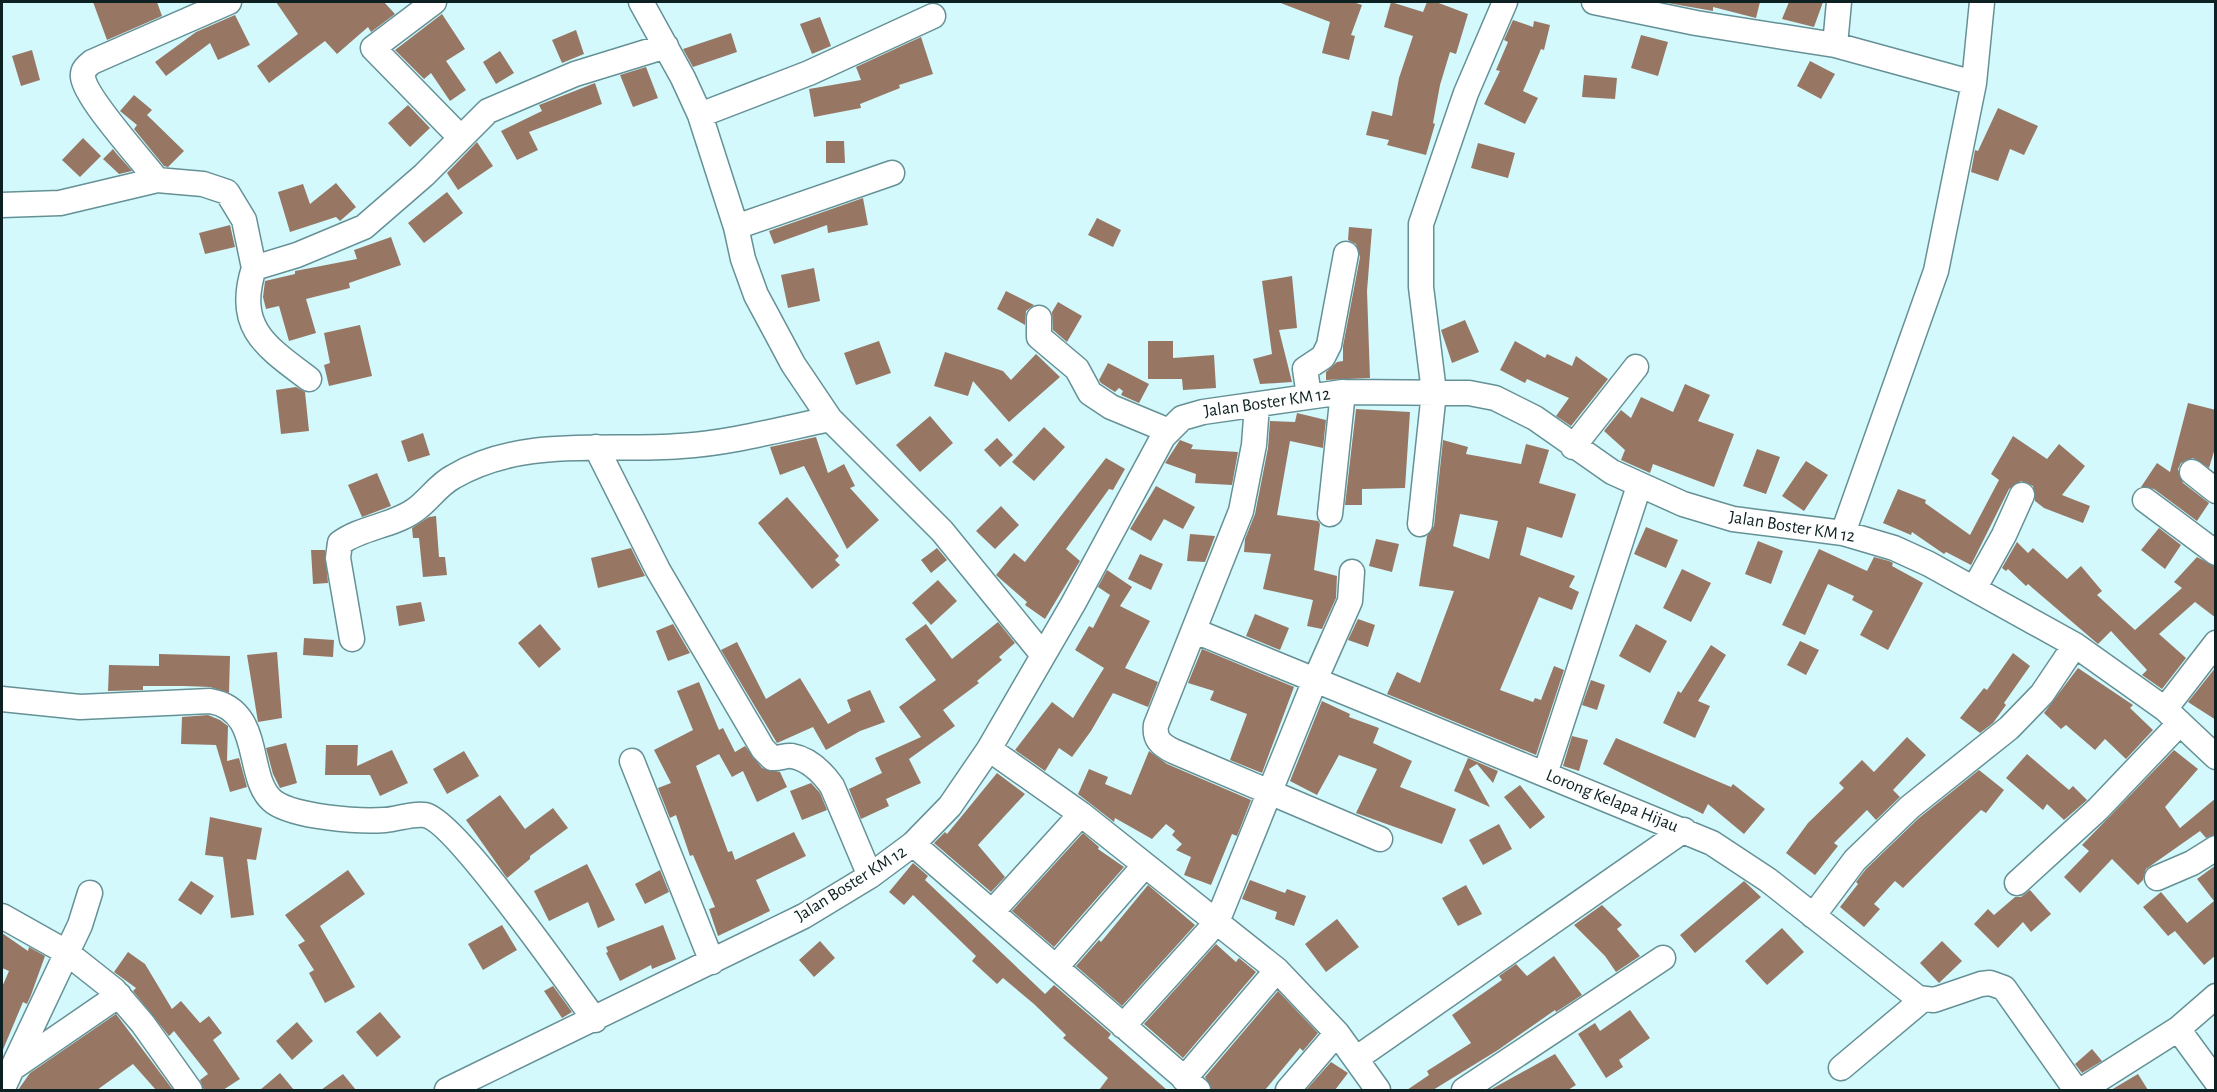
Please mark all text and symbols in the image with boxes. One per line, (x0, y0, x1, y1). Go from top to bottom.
street label: Jalan Boster KM 12 (1203, 385, 1331, 421)
street label: Jalan Boster KM 12 (1728, 508, 1856, 546)
street label: Lorong Kelapa Hijau (1543, 766, 1681, 836)
street label: Jalan Boster KM 12 (792, 843, 910, 925)

